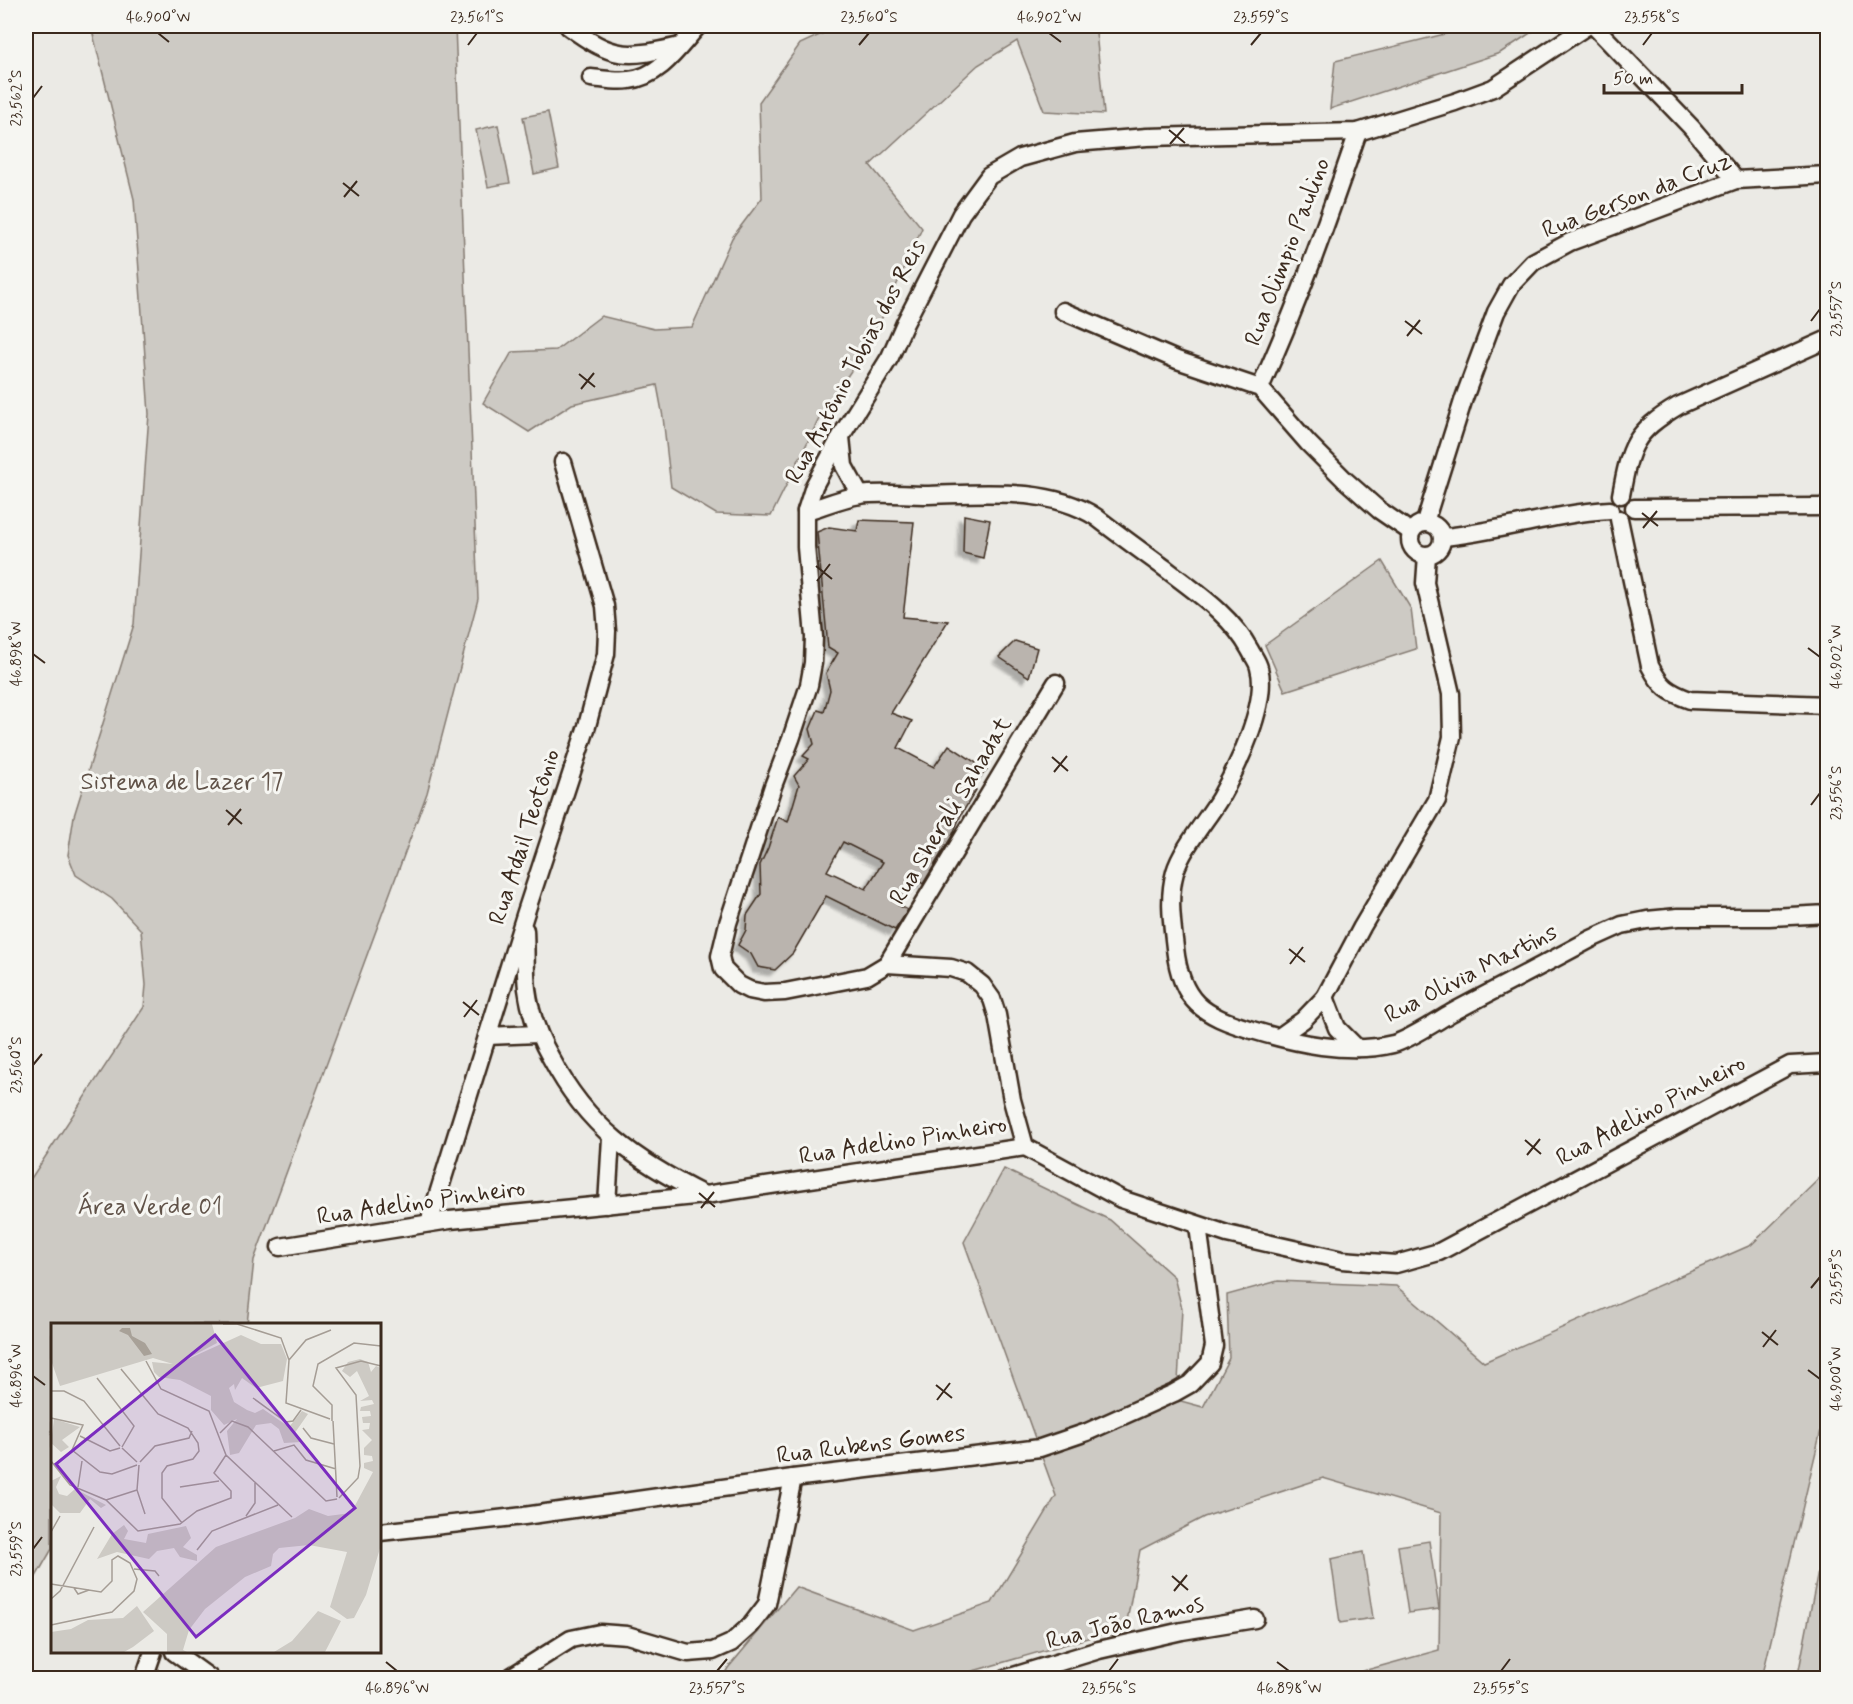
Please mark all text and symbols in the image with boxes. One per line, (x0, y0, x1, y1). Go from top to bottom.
text: 46.900°W (126, 8, 190, 28)
text: 23.561°S (450, 8, 504, 28)
text: 23.560°S (841, 8, 897, 28)
text: 46.902°W (1017, 8, 1081, 28)
text: 23.559°S (1233, 8, 1289, 28)
text: 23.558°S (1624, 8, 1680, 28)
scale bar (1604, 57, 1742, 95)
text: 50 m (1613, 67, 1653, 91)
text: 23.562°S (7, 70, 27, 126)
street label: Rua Gerson da Cruz (1538, 146, 1736, 246)
street label: Rua Olimpio Paulino (1238, 154, 1338, 350)
street label: Rua Antônio Tobias dos Reis (778, 234, 934, 489)
text: 23.557°S (1827, 281, 1847, 337)
text: 46.898°W (7, 622, 27, 686)
text: 46.902°W (1827, 625, 1847, 689)
street label: Rua Sherali Sahadat (883, 711, 1019, 911)
street label: Rua Adail Teotônio (482, 745, 568, 929)
text: 23.556°S (1827, 766, 1847, 820)
park label: Sistema de Lazer 17 (81, 767, 283, 798)
street label: Rua Olivia Martins (1379, 917, 1563, 1031)
text: 23.560°S (7, 1037, 27, 1093)
street label: Rua Adelino Pinheiro (1551, 1048, 1751, 1174)
street label: Rua Adelino Pinheiro (797, 1109, 1009, 1173)
street label: Rua Adelino Pinheiro (315, 1173, 527, 1233)
park label: Área Verde 01 (78, 1191, 222, 1223)
text: 23.555°S (1827, 1249, 1847, 1305)
inset map (51, 1323, 381, 1653)
text: 46.896°W (7, 1344, 27, 1408)
text: 46.900°W (1827, 1347, 1847, 1411)
street label: Rua Rubens Gomes (775, 1418, 968, 1472)
text: 23.559°S (7, 1521, 27, 1577)
street label: Rua João Ramos (1043, 1588, 1207, 1658)
text: 46.896°W (365, 1679, 429, 1699)
text: 23.557°S (689, 1679, 745, 1699)
text: 23.556°S (1082, 1679, 1136, 1699)
text: 46.898°W (1257, 1679, 1321, 1699)
text: 23.555°S (1473, 1679, 1529, 1699)

